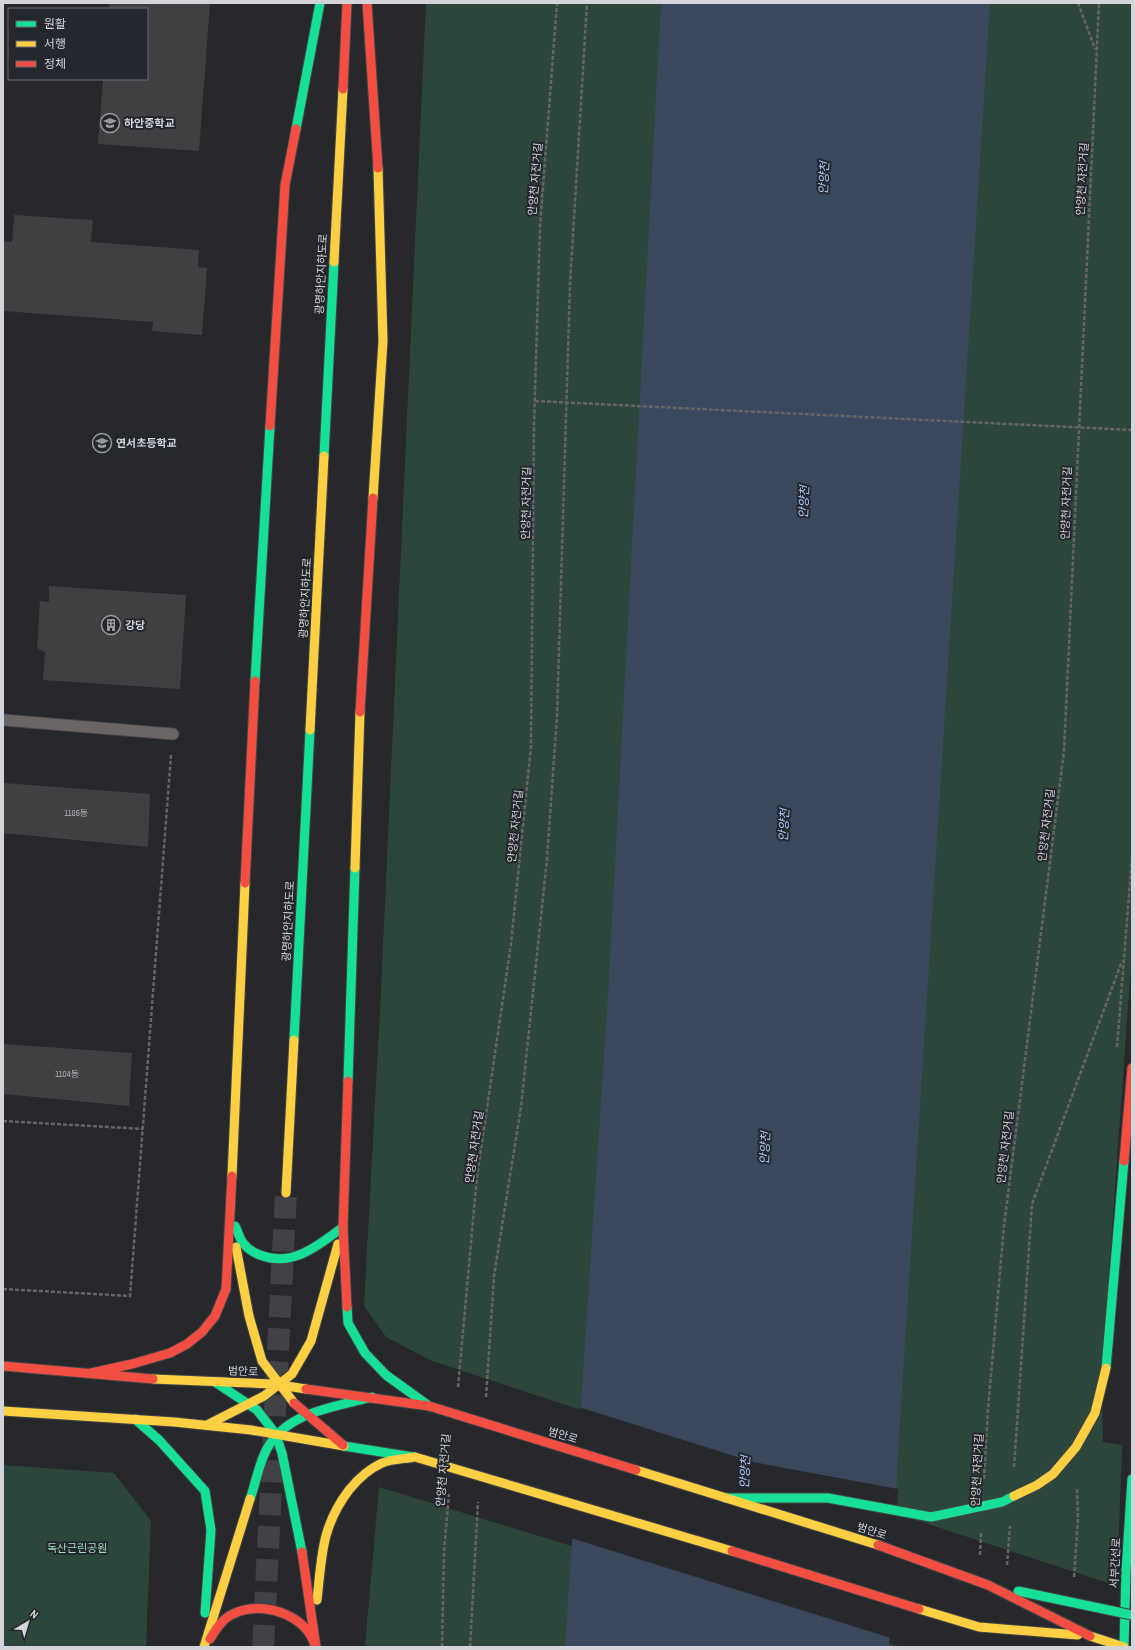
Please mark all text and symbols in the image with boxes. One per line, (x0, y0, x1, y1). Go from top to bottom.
legend (8, 8, 148, 80)
text: 원활 (44, 16, 66, 32)
text: 서행 (44, 36, 66, 52)
text: 정체 (44, 56, 66, 72)
school or university icon: 하안중학교 (99, 112, 121, 134)
place label: 하안중학교 (124, 116, 175, 130)
street label: 안양천 자전거길 (525, 142, 545, 216)
street label: 안양천 자전거길 (1073, 142, 1091, 216)
water label: 안양천 (815, 159, 833, 195)
street label: 광명하안지하도로 (312, 233, 330, 315)
school or university icon: 연서초등학교 (91, 432, 113, 454)
place label: 연서초등학교 (116, 436, 177, 450)
street label: 안양천 자전거길 (518, 466, 534, 540)
street label: 안양천 자전거길 (1058, 466, 1074, 540)
water label: 안양천 (795, 483, 813, 519)
street label: 광명하안지하도로 (296, 557, 314, 639)
building icon: 강당 (100, 614, 122, 636)
place label: 강당 (125, 618, 145, 632)
street label: 안양천 자전거길 (1035, 788, 1057, 862)
street label: 안양천 자전거길 (504, 789, 526, 863)
water label: 안양천 (775, 806, 793, 842)
house number: 1105동 (64, 807, 88, 819)
street label: 광명하안지하도로 (279, 880, 297, 962)
house number: 1104동 (55, 1068, 79, 1080)
street label: 안양천 자전거길 (462, 1110, 486, 1184)
street label: 안양천 자전거길 (994, 1110, 1016, 1184)
water label: 안양천 (756, 1129, 774, 1165)
street label: 범안로 (228, 1363, 258, 1379)
street label: 범안로 (546, 1424, 580, 1446)
street label: 안양천 자전거길 (433, 1433, 453, 1507)
street label: 안양천 자전거길 (968, 1433, 986, 1507)
water label: 안양천 (736, 1453, 754, 1489)
street label: 범안로 (855, 1520, 889, 1542)
street label: 서부간선로 (1107, 1537, 1123, 1589)
park label: 독산근린공원 (47, 1541, 107, 1555)
north arrow (8, 1602, 48, 1642)
text: N (27, 1607, 41, 1622)

